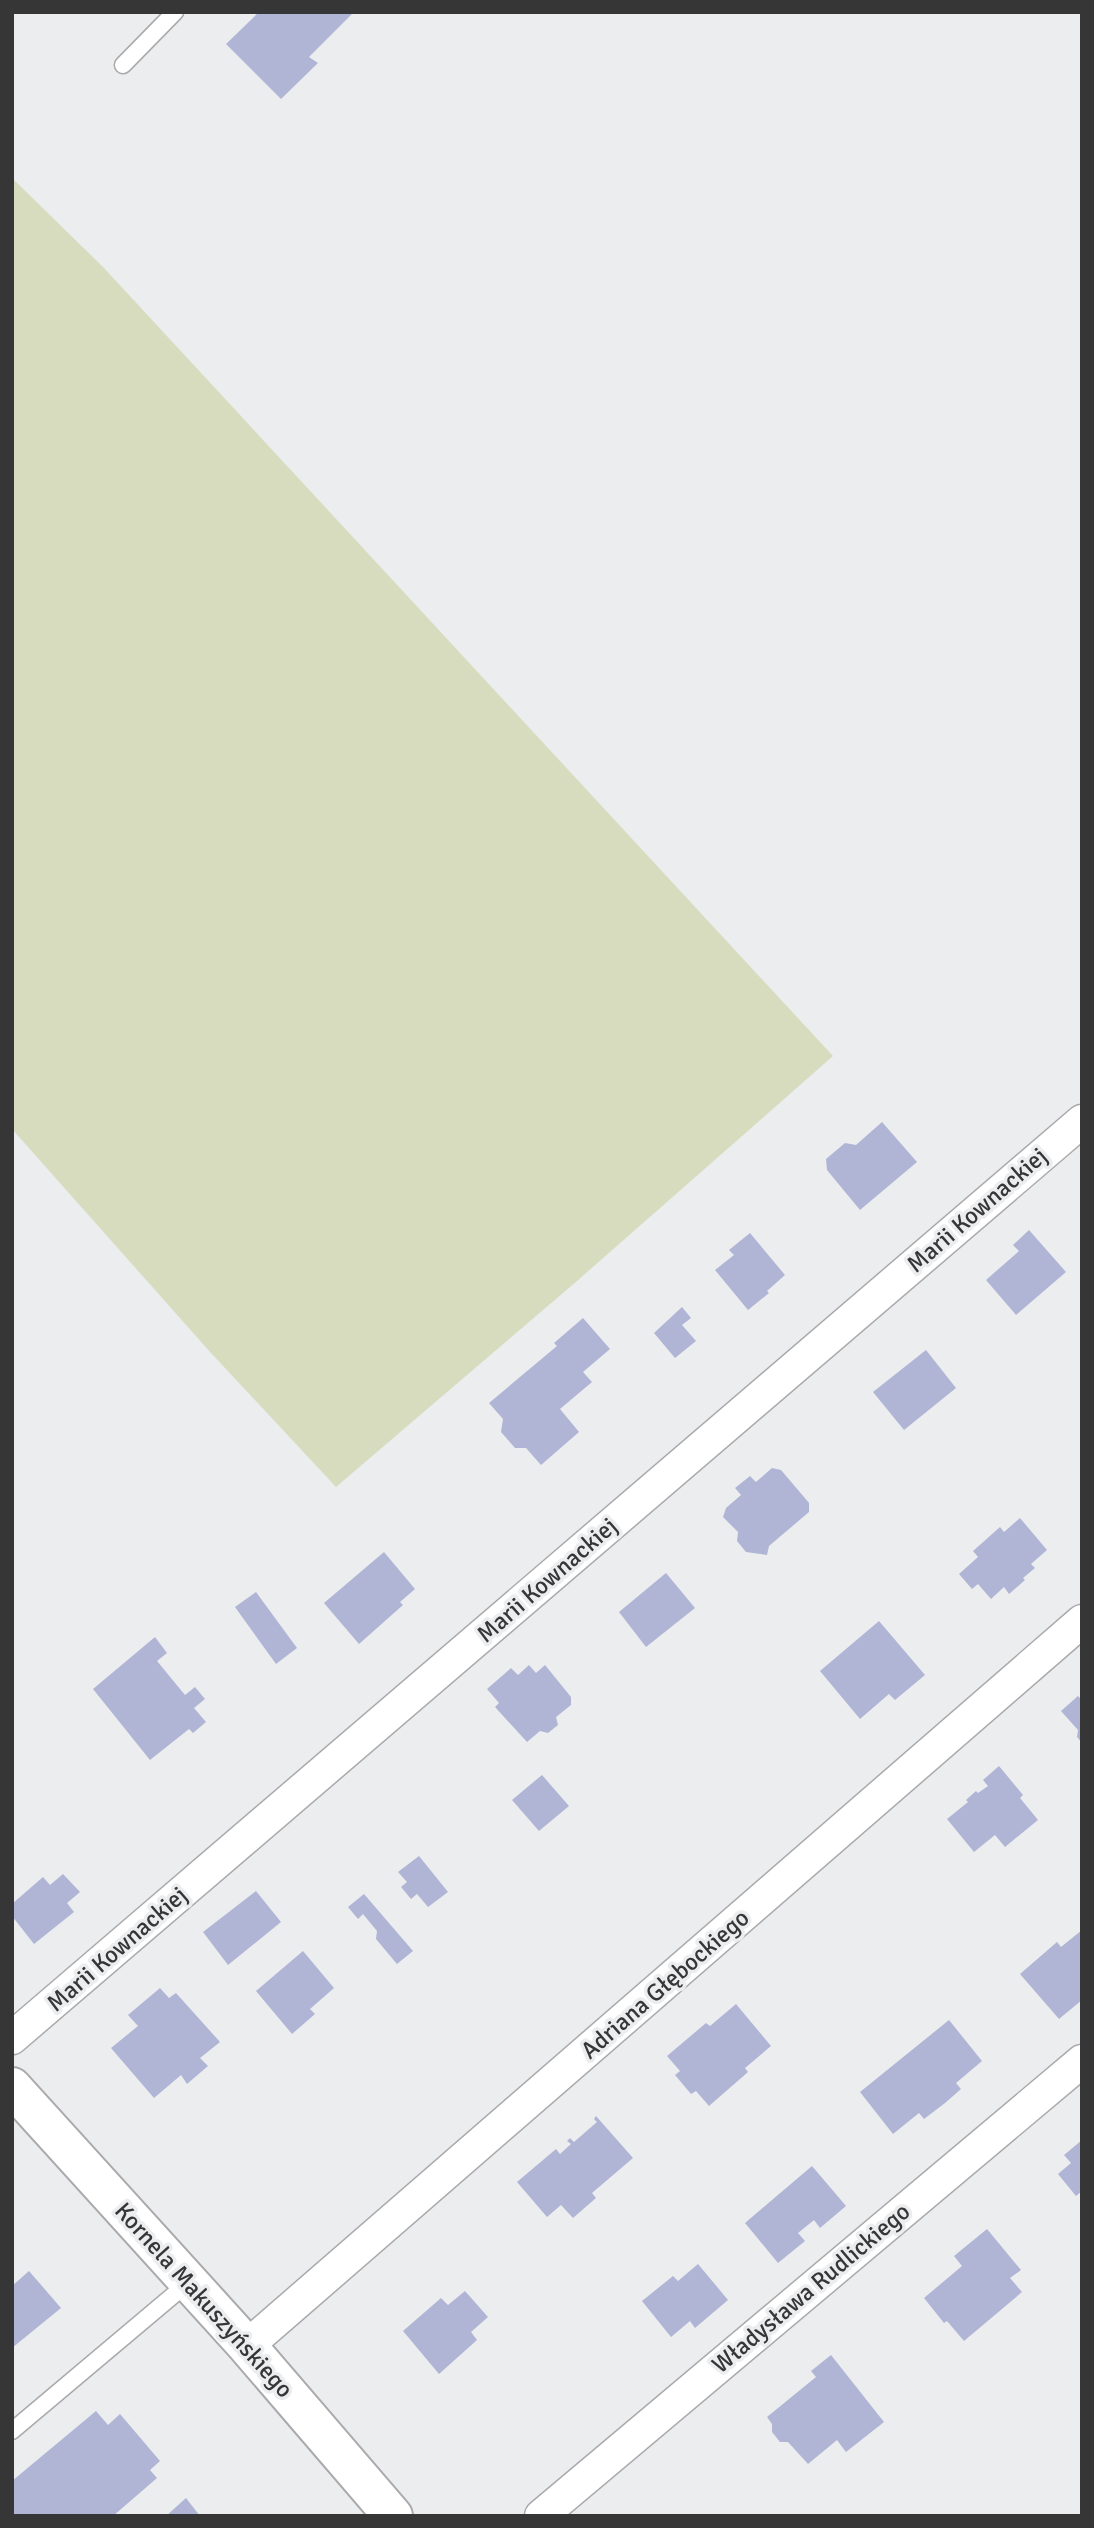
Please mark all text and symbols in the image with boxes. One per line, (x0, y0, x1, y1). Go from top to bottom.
street label: Marii Kownackiej (901, 1141, 1053, 1279)
street label: Marii Kownackiej (471, 1511, 623, 1649)
street label: Marii Kownackiej (41, 1880, 193, 2018)
street label: Adriana Głębockiego (575, 1903, 755, 2065)
street label: Kornela Makuszyńskiego (108, 2196, 300, 2404)
street label: Władysława Rudlickiego (706, 2196, 916, 2380)

